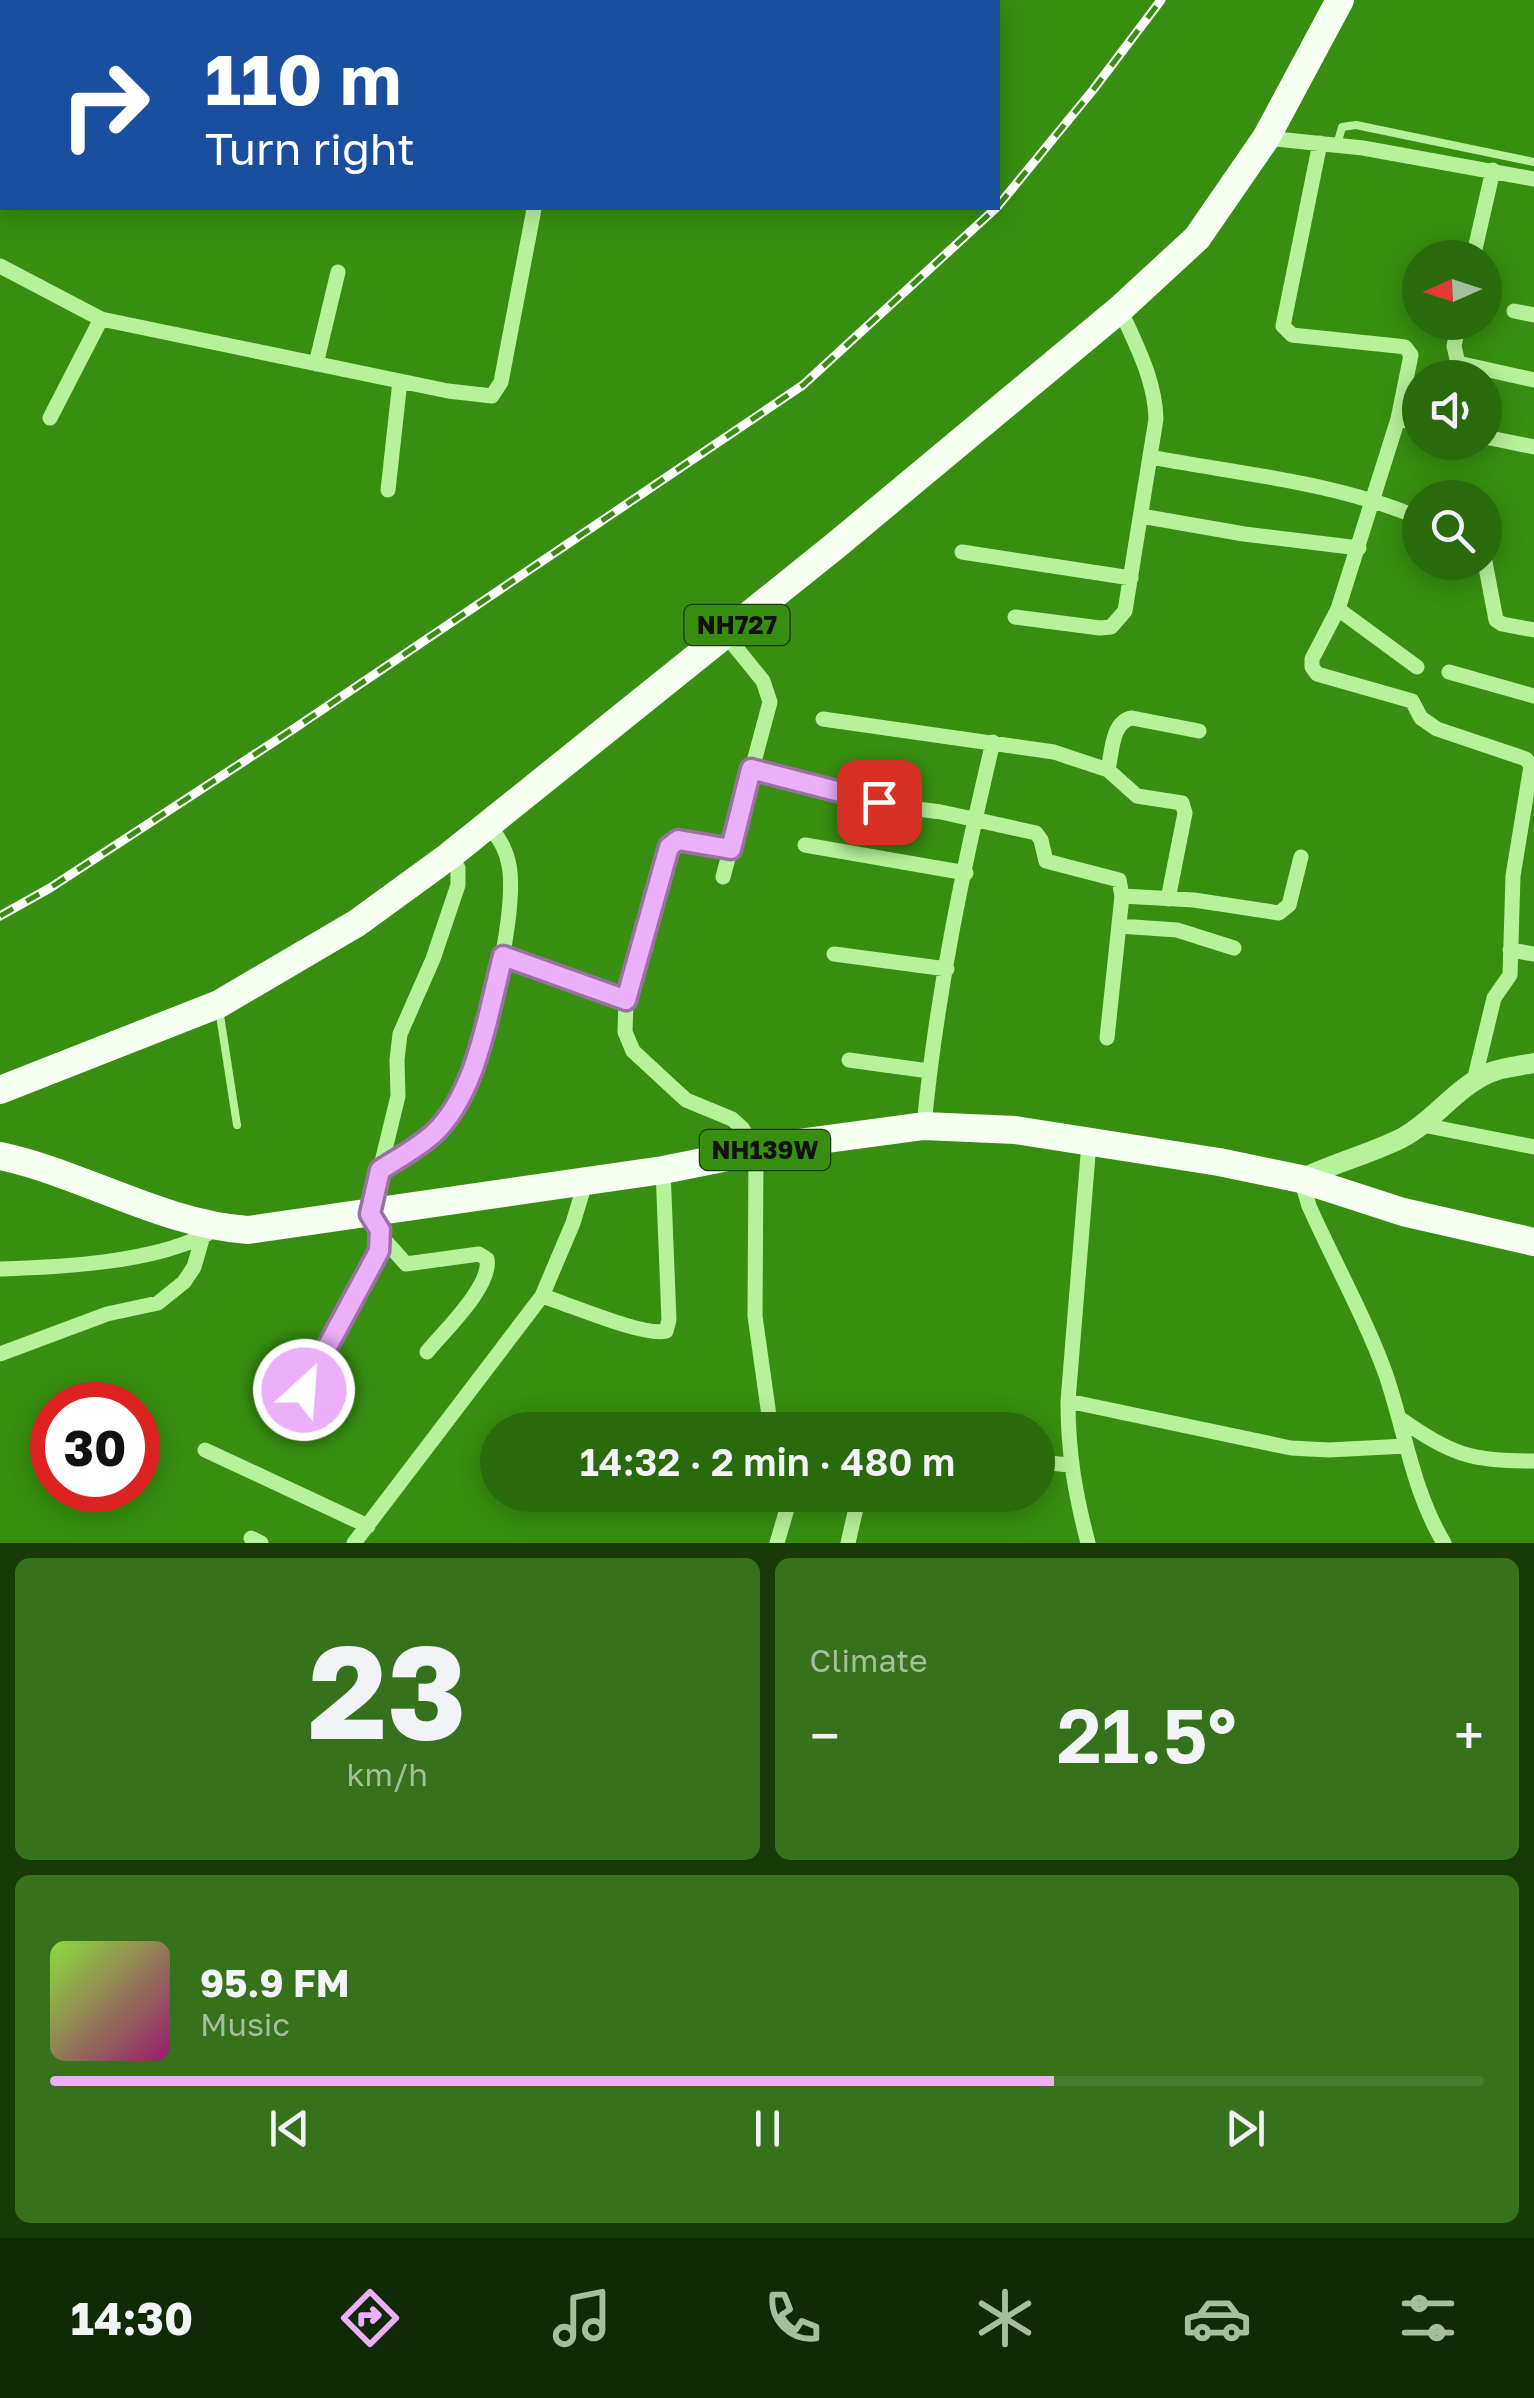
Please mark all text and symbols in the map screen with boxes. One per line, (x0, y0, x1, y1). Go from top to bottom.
text: 110 m (205, 36, 401, 120)
icon: right (40, 40, 170, 170)
text: Turn right (205, 121, 415, 175)
north arrow (1402, 240, 1502, 340)
map controls (1402, 240, 1502, 580)
button: sound (1402, 360, 1502, 460)
button: search (1402, 480, 1502, 580)
road number: NH727 (684, 605, 790, 645)
pin (837, 760, 922, 845)
icon: arrive (852, 775, 907, 830)
road number: NH139W (700, 1130, 830, 1170)
position arrow (252, 1338, 356, 1442)
speed limit sign: 30 (30, 1382, 160, 1512)
text: 14:32 · 2 min · 480 m (580, 1439, 955, 1484)
text: 23 (308, 1612, 467, 1768)
text: Climate (810, 1641, 928, 1679)
text: 21.5° (1057, 1689, 1237, 1780)
text: − (810, 1702, 840, 1768)
text: + (1454, 1702, 1484, 1768)
text: km/h (347, 1755, 428, 1793)
text: 95.9 FM (200, 1960, 350, 2005)
text: Music (200, 2005, 290, 2043)
icon: previous (262, 2101, 317, 2156)
icon: pause (740, 2101, 795, 2156)
icon: next (1218, 2101, 1273, 2156)
icon: directions (335, 2283, 405, 2353)
icon: music (547, 2283, 617, 2353)
icon: phone (758, 2283, 828, 2353)
icon: climate (970, 2283, 1040, 2353)
icon: car (1182, 2283, 1252, 2353)
icon: filters (1393, 2283, 1463, 2353)
text: 14:30 (71, 2291, 193, 2345)

